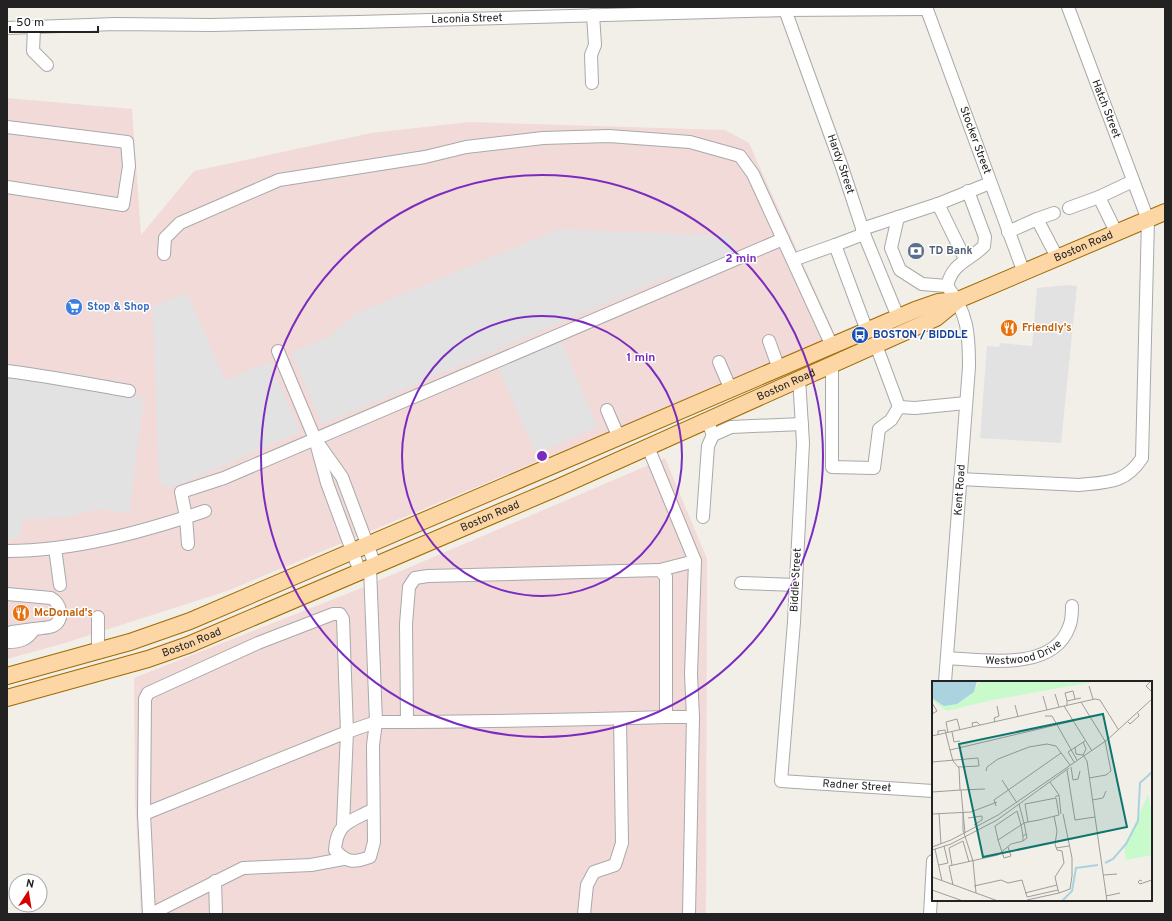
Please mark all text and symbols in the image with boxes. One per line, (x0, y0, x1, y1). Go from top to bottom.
scale bar (10, 8, 98, 34)
street label: Laconia Street (431, 11, 503, 27)
text: 50 m (16, 15, 44, 31)
street label: Hatch Street (1088, 78, 1124, 140)
street label: Stocker Street (956, 104, 994, 176)
street label: Hardy Street (824, 132, 857, 196)
street label: Boston Road (1052, 228, 1115, 265)
bank icon: TD Bank (906, 241, 926, 261)
place label: TD Bank (929, 244, 973, 258)
text: 2 min (725, 251, 757, 267)
supermarket icon: Stop & Shop (64, 297, 84, 317)
place label: Stop & Shop (87, 300, 150, 314)
restaurant icon: Friendly's (999, 318, 1019, 338)
place label: Friendly's (1022, 321, 1072, 335)
bus stop icon: BOSTON / BIDDLE (850, 325, 870, 345)
place label: BOSTON / BIDDLE (873, 328, 968, 342)
text: 1 min (627, 350, 655, 366)
street label: Boston Road (755, 366, 818, 404)
centre of rings (535, 449, 549, 463)
street label: Kent Road (951, 464, 969, 516)
street label: Boston Road (458, 498, 522, 535)
street label: Biddle Street (787, 548, 805, 612)
restaurant icon: McDonald's (11, 603, 31, 623)
place label: McDonald's (34, 606, 93, 620)
street label: Boston Road (160, 625, 224, 661)
street label: Westwood Drive (985, 637, 1065, 668)
inset map (932, 681, 1152, 901)
street label: Radner Street (822, 777, 892, 795)
north arrow (8, 873, 48, 913)
text: N (25, 877, 35, 892)

